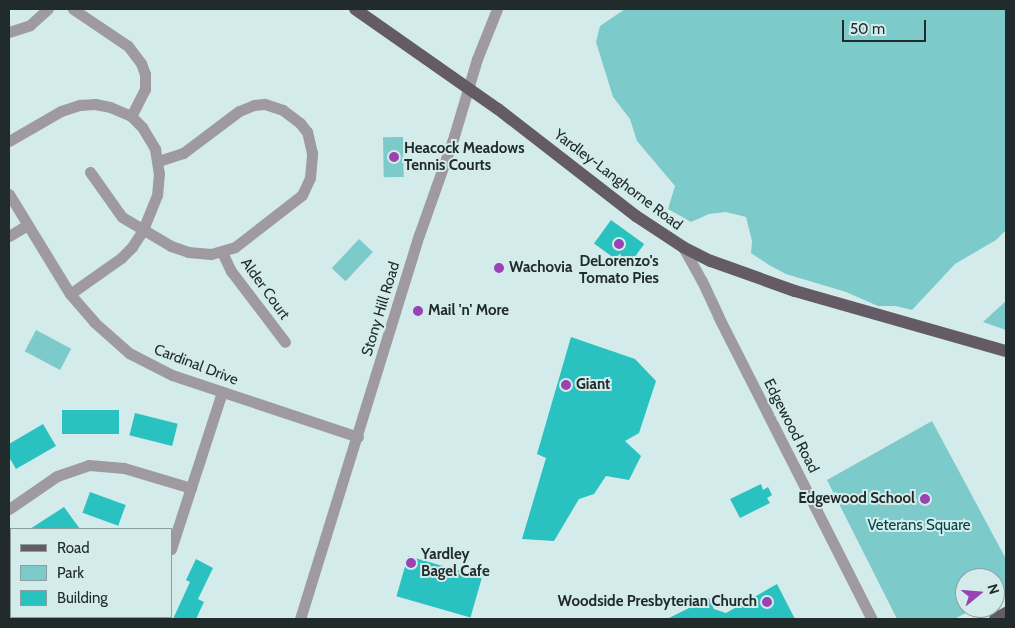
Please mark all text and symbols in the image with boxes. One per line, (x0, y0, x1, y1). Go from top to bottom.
scale bar (845, 10, 929, 42)
text: 50 m (850, 20, 885, 38)
street label: Yardley-Langhorne Road (550, 126, 686, 234)
place label: Heacock Meadows Tennis Courts (404, 139, 524, 174)
marker: Heacock Meadows Tennis Courts (388, 151, 400, 163)
marker: DeLorenzo's Tomato Pies (613, 238, 625, 250)
place label: DeLorenzo's Tomato Pies (579, 252, 659, 287)
street label: Alder Court (237, 255, 293, 323)
place label: Wachovia (509, 259, 572, 277)
street label: Stony Hill Road (358, 260, 404, 358)
marker: Wachovia (493, 262, 505, 274)
place label: Mail 'n' More (428, 302, 509, 320)
marker: Mail 'n' More (412, 305, 424, 317)
street label: Cardinal Drive (151, 341, 241, 389)
place label: Giant (576, 376, 610, 394)
street label: Edgewood Road (760, 376, 822, 476)
marker: Giant (560, 379, 572, 391)
place label: Edgewood School (798, 490, 915, 508)
marker: Edgewood School (919, 493, 931, 505)
park label: Veterans Square (868, 517, 970, 535)
legend (10, 528, 172, 618)
text: Road (57, 539, 90, 557)
place label: Yardley Bagel Cafe (421, 545, 490, 580)
marker: Yardley Bagel Cafe (405, 557, 417, 569)
text: Park (57, 564, 84, 582)
north arrow (955, 568, 1005, 618)
text: N (983, 582, 1003, 596)
text: Building (57, 589, 108, 607)
place label: Woodside Presbyterian Church (558, 593, 757, 611)
marker: Woodside Presbyterian Church (761, 596, 773, 608)

